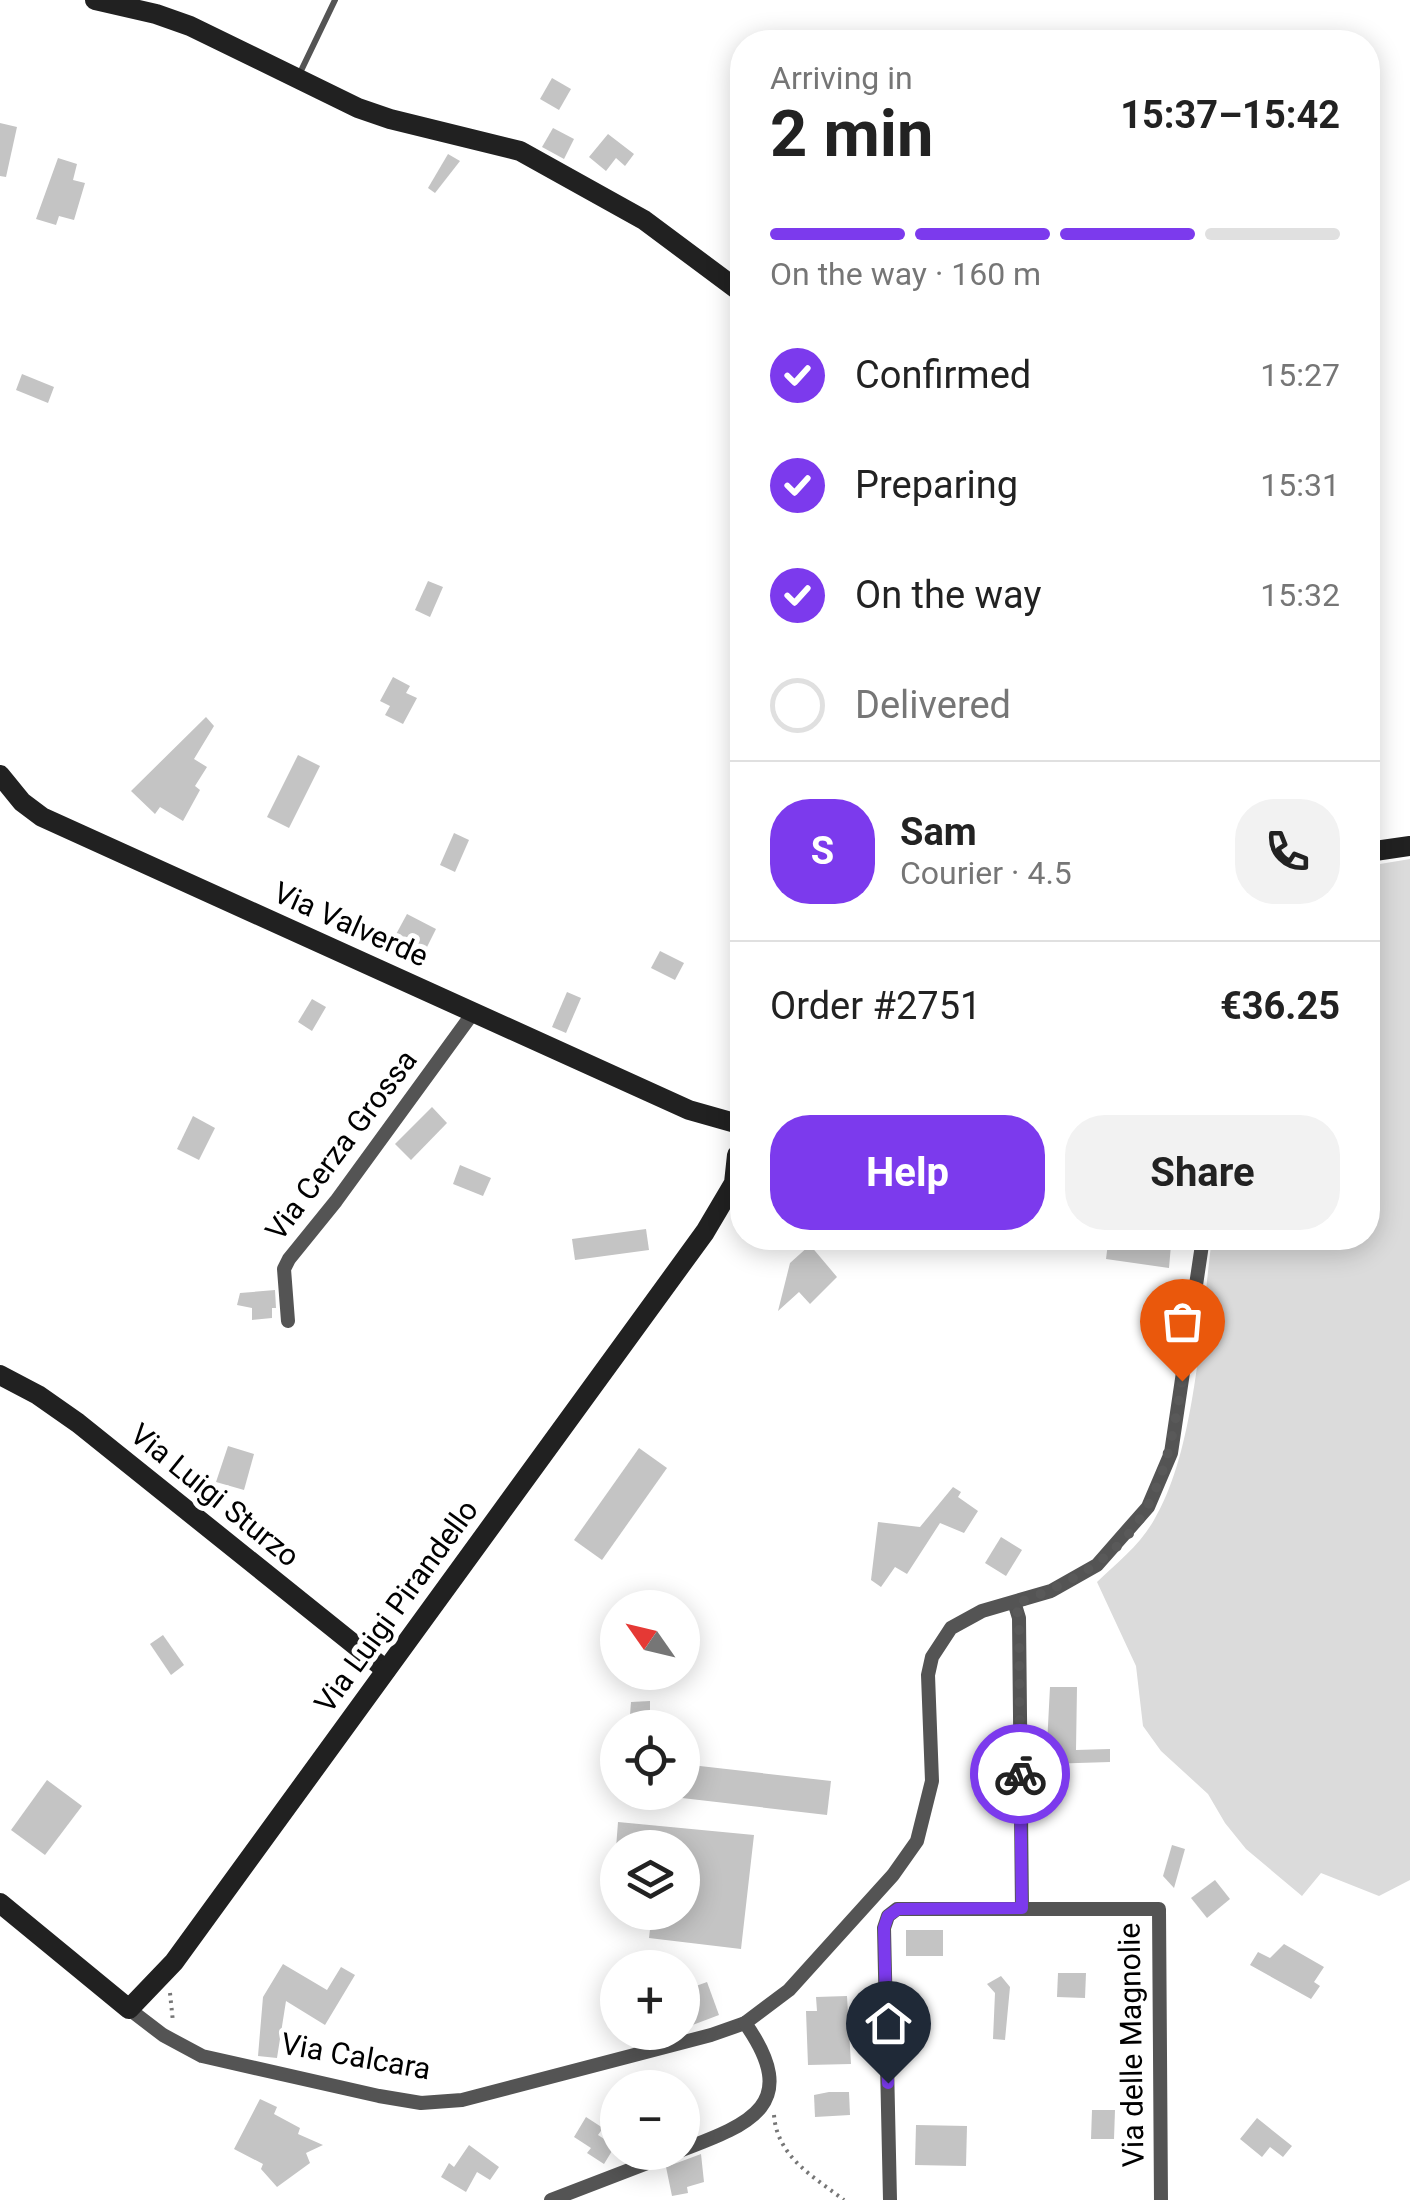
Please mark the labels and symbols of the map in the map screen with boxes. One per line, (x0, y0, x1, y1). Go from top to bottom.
street label: Via Valverde (268, 874, 434, 974)
street label: Via Cerza Grossa (258, 1043, 424, 1247)
pin (1140, 1279, 1225, 1382)
street label: Via Luigi Sturzo (123, 1416, 307, 1574)
street label: Via Luigi Pirandello (307, 1493, 485, 1719)
north arrow (600, 1590, 700, 1690)
courier (970, 1724, 1070, 1824)
street label: Via delle Magnolie (1111, 1922, 1151, 2168)
pin (846, 1981, 931, 2084)
street label: Via Calcara (279, 2026, 433, 2086)

